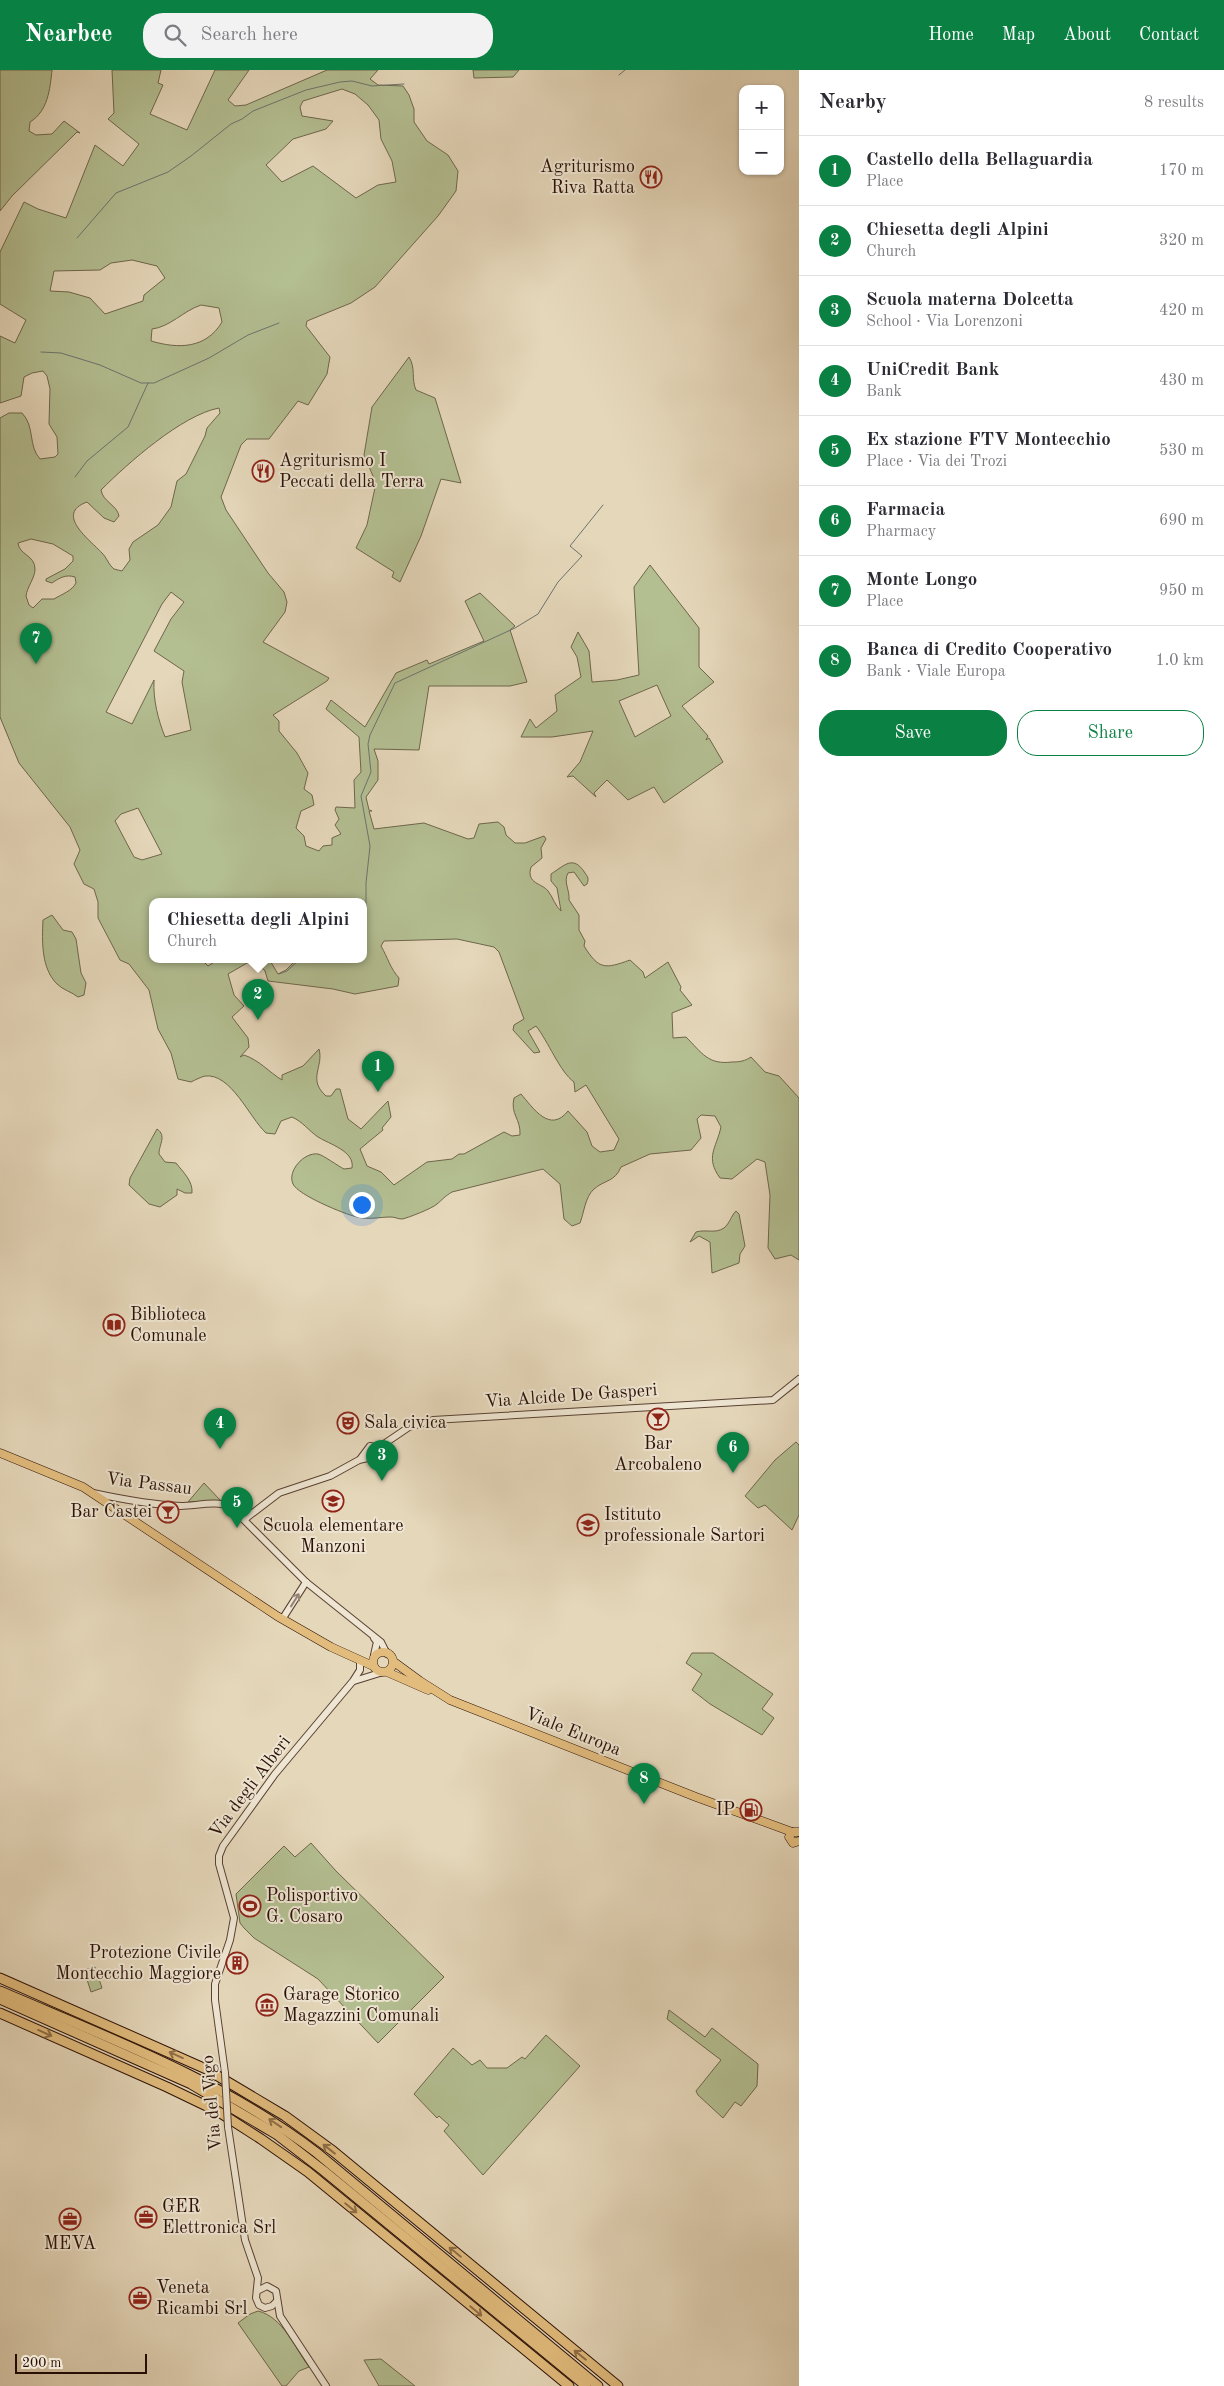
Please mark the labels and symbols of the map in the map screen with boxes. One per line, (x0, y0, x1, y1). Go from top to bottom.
place label: Agriturismo Riva Ratta (540, 158, 635, 197)
restaurant icon: Agriturismo Riva Ratta (639, 165, 663, 189)
place label: Agriturismo I Peccati della Terra (279, 452, 424, 491)
restaurant icon: Agriturismo I Peccati della Terra (251, 459, 275, 483)
pin: 7 (20, 623, 52, 664)
pin: 2 (242, 979, 274, 1020)
pin: 1 (362, 1051, 394, 1092)
your location (349, 1192, 375, 1218)
place label: Biblioteca Comunale (130, 1306, 207, 1345)
library icon: Biblioteca Comunale (102, 1313, 126, 1337)
street label: Via Alcide De Gasperi (484, 1381, 658, 1411)
bar icon: Bar Arcobaleno (646, 1407, 670, 1431)
pin: 4 (204, 1408, 236, 1449)
theatre icon: Sala civica (336, 1411, 360, 1435)
place label: Sala civica (364, 1414, 447, 1432)
pin: 6 (717, 1432, 749, 1473)
place label: Bar Arcobaleno (614, 1435, 702, 1474)
pin: 3 (366, 1440, 398, 1481)
street label: Via Passau (105, 1470, 193, 1498)
pin: 5 (221, 1487, 253, 1528)
school or university icon: Scuola elementare Manzoni (321, 1489, 345, 1513)
bar icon: Bar Castei (156, 1500, 180, 1524)
place label: Bar Castei (70, 1503, 152, 1521)
place label: Istituto professionale Sartori (604, 1506, 765, 1545)
school or university icon: Istituto professionale Sartori (576, 1513, 600, 1537)
place label: Scuola elementare Manzoni (263, 1517, 403, 1556)
one-way arrow (290, 1594, 300, 1608)
street label: Viale Europa (523, 1705, 624, 1759)
street label: Via degli Alberi (206, 1733, 294, 1841)
pin: 8 (628, 1763, 660, 1804)
fuel station icon: IP (739, 1798, 763, 1822)
place label: IP (716, 1801, 735, 1819)
place label: Polisportivo G. Cosaro (266, 1887, 358, 1926)
sports icon: Polisportivo G. Cosaro (238, 1894, 262, 1918)
place label: Protezione Civile Montecchio Maggiore (56, 1944, 221, 1983)
building icon: Protezione Civile Montecchio Maggiore (225, 1951, 249, 1975)
place label: Garage Storico Magazzini Comunali (283, 1986, 439, 2025)
museum icon: Garage Storico Magazzini Comunali (255, 1993, 279, 2017)
one-way arrow (37, 2028, 52, 2038)
one-way arrow (169, 2050, 184, 2060)
street label: Via del Vigo (199, 2054, 225, 2152)
one-way arrow (269, 2118, 283, 2128)
one-way arrow (323, 2143, 336, 2154)
place label: GER Elettronica Srl (162, 2198, 276, 2237)
one-way arrow (344, 2202, 357, 2213)
office icon: GER Elettronica Srl (134, 2205, 158, 2229)
office icon: MEVA (58, 2207, 82, 2231)
place label: MEVA (44, 2235, 97, 2253)
one-way arrow (448, 2246, 461, 2257)
place label: Veneta Ricambi Srl (156, 2279, 247, 2318)
office icon: Veneta Ricambi Srl (128, 2286, 152, 2310)
one-way arrow (470, 2306, 483, 2317)
one-way arrow (574, 2350, 587, 2361)
scale bar (15, 2351, 148, 2374)

